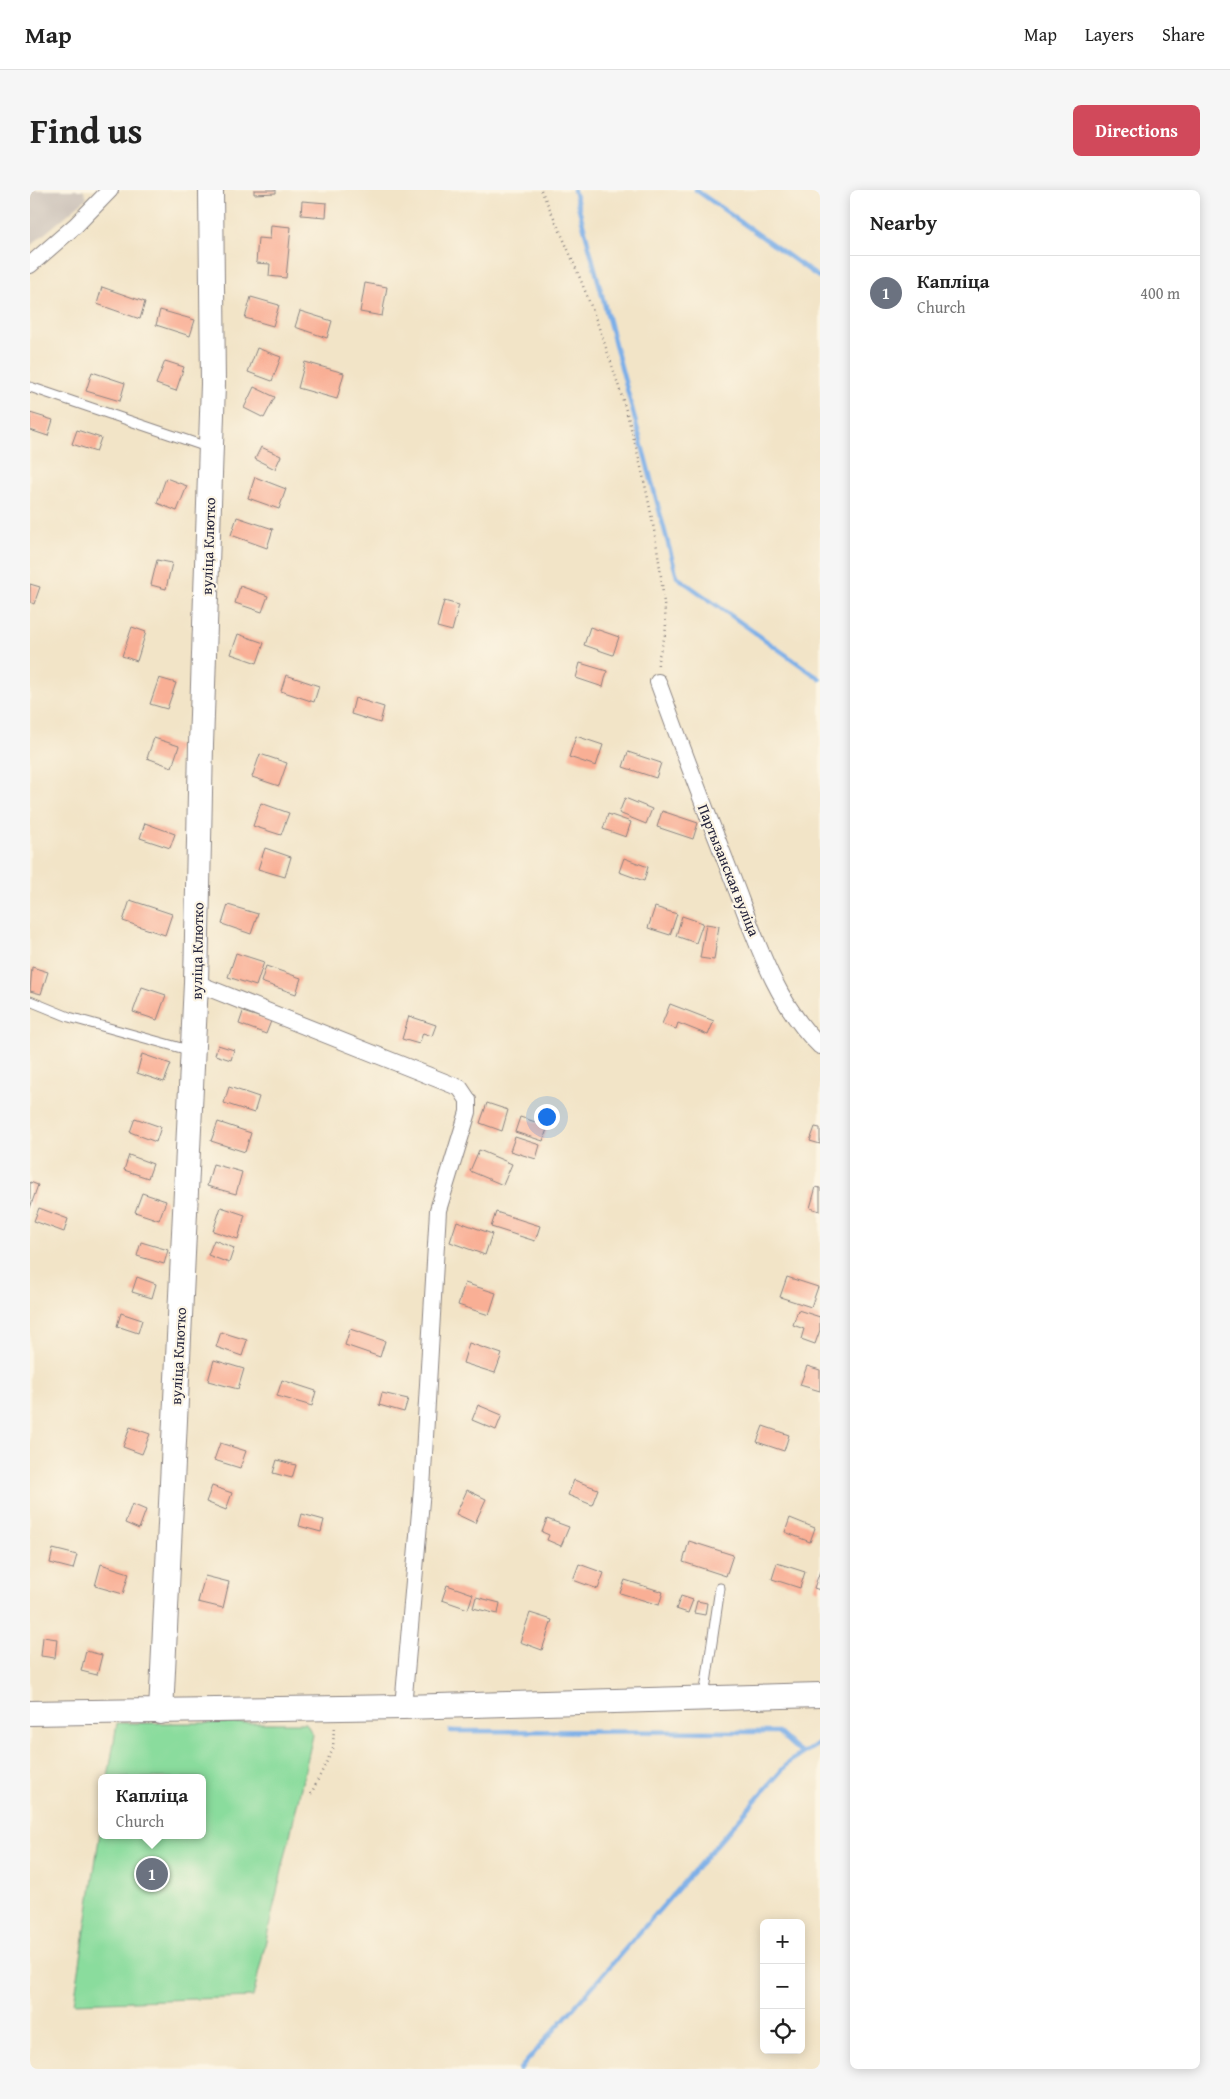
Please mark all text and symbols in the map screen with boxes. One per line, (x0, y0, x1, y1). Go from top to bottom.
text: Map (25, 17, 72, 52)
text: Map (1024, 21, 1057, 48)
text: Layers (1085, 21, 1134, 48)
text: Share (1162, 21, 1205, 48)
text: Find us (30, 105, 143, 156)
button: Directions (1073, 105, 1200, 156)
text: Nearby (870, 207, 937, 238)
text: Капліца (917, 267, 990, 295)
text: 1 (882, 281, 890, 305)
text: 400 m (1140, 281, 1180, 305)
text: Church (917, 295, 966, 319)
street label: вуліца Клютко (196, 497, 220, 595)
street label: Партызанская вуліца (693, 801, 765, 940)
street label: вуліца Клютко (186, 902, 208, 1000)
your location (534, 1104, 560, 1130)
street label: вуліца Клютко (165, 1306, 191, 1405)
popup (98, 1774, 206, 1839)
text: Капліца (116, 1781, 188, 1809)
text: Church (116, 1809, 164, 1833)
pin: 1 (136, 1855, 168, 1893)
map controls (760, 1919, 805, 2054)
button: + (760, 1919, 805, 1964)
button: − (760, 1964, 805, 2009)
button: locate (760, 2009, 805, 2054)

